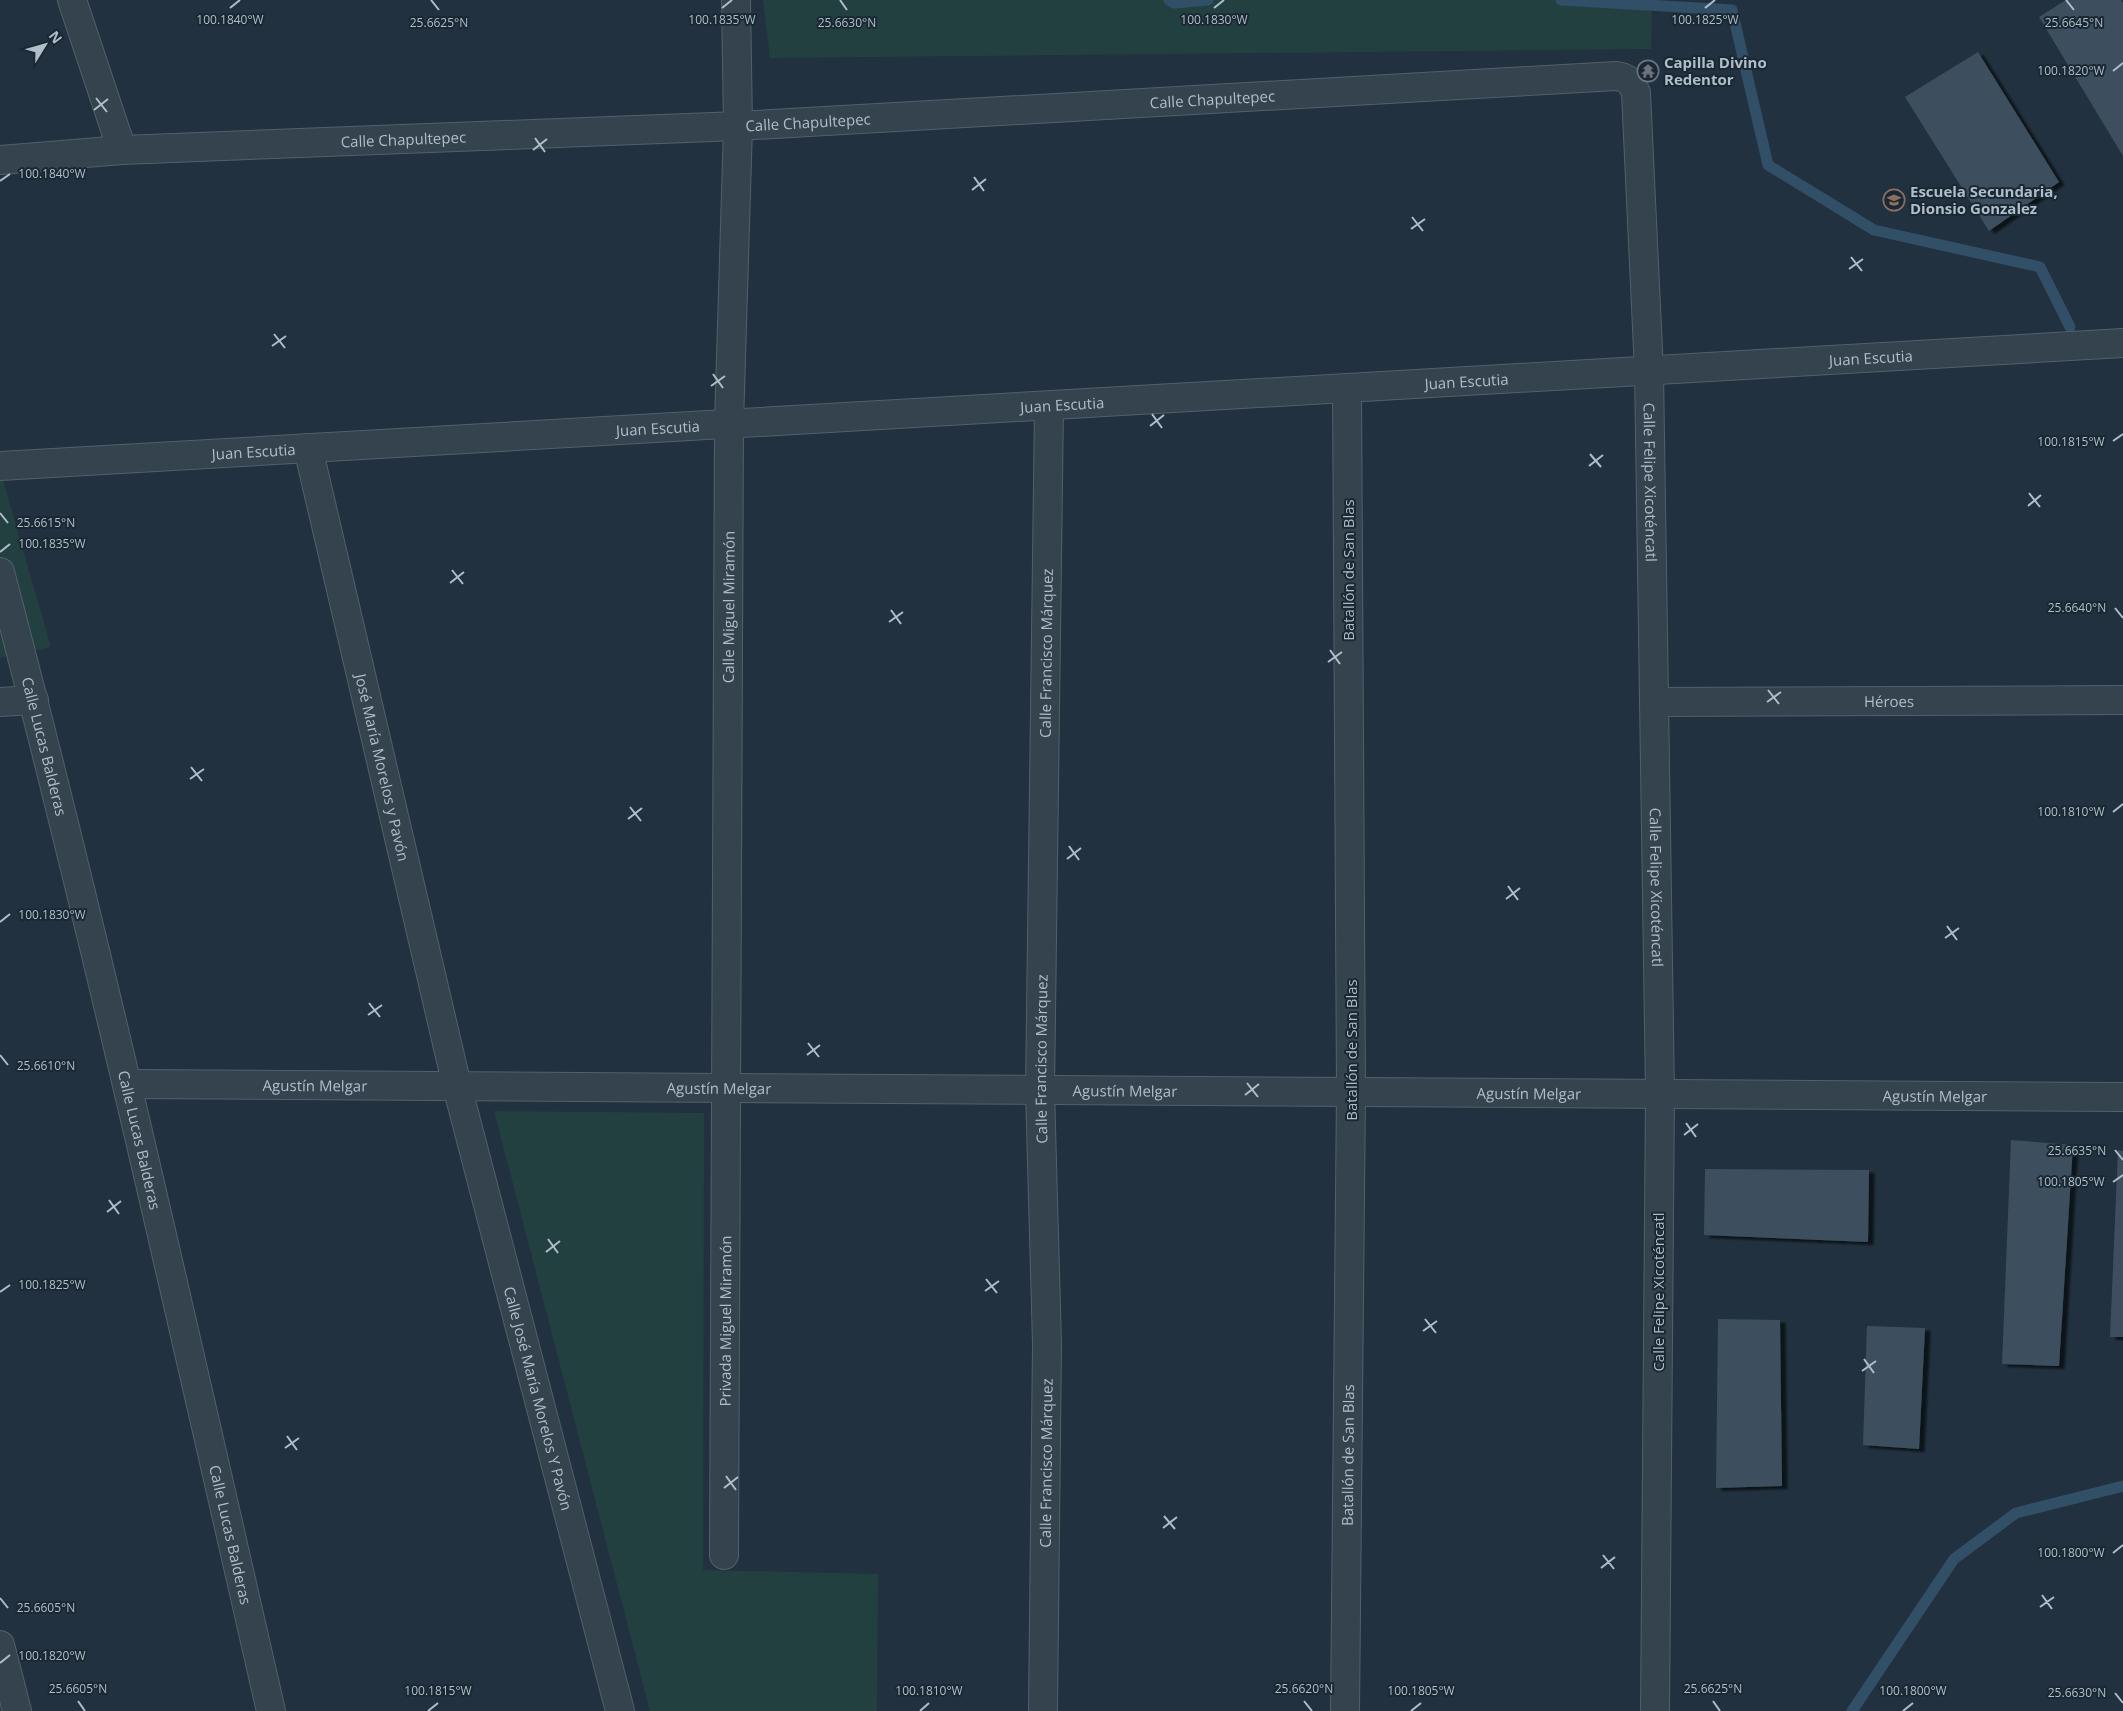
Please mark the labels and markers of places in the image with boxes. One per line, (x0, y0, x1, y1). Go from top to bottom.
place label: Capilla Divino Redentor (1664, 52, 1767, 89)
temple icon: Capilla Divino Redentor (1636, 59, 1660, 83)
place label: Escuela Secundaria, Dionsio Gonzalez (1910, 181, 2058, 218)
school or university icon: Escuela Secundaria, Dionsio Gonzalez (1882, 188, 1906, 212)

